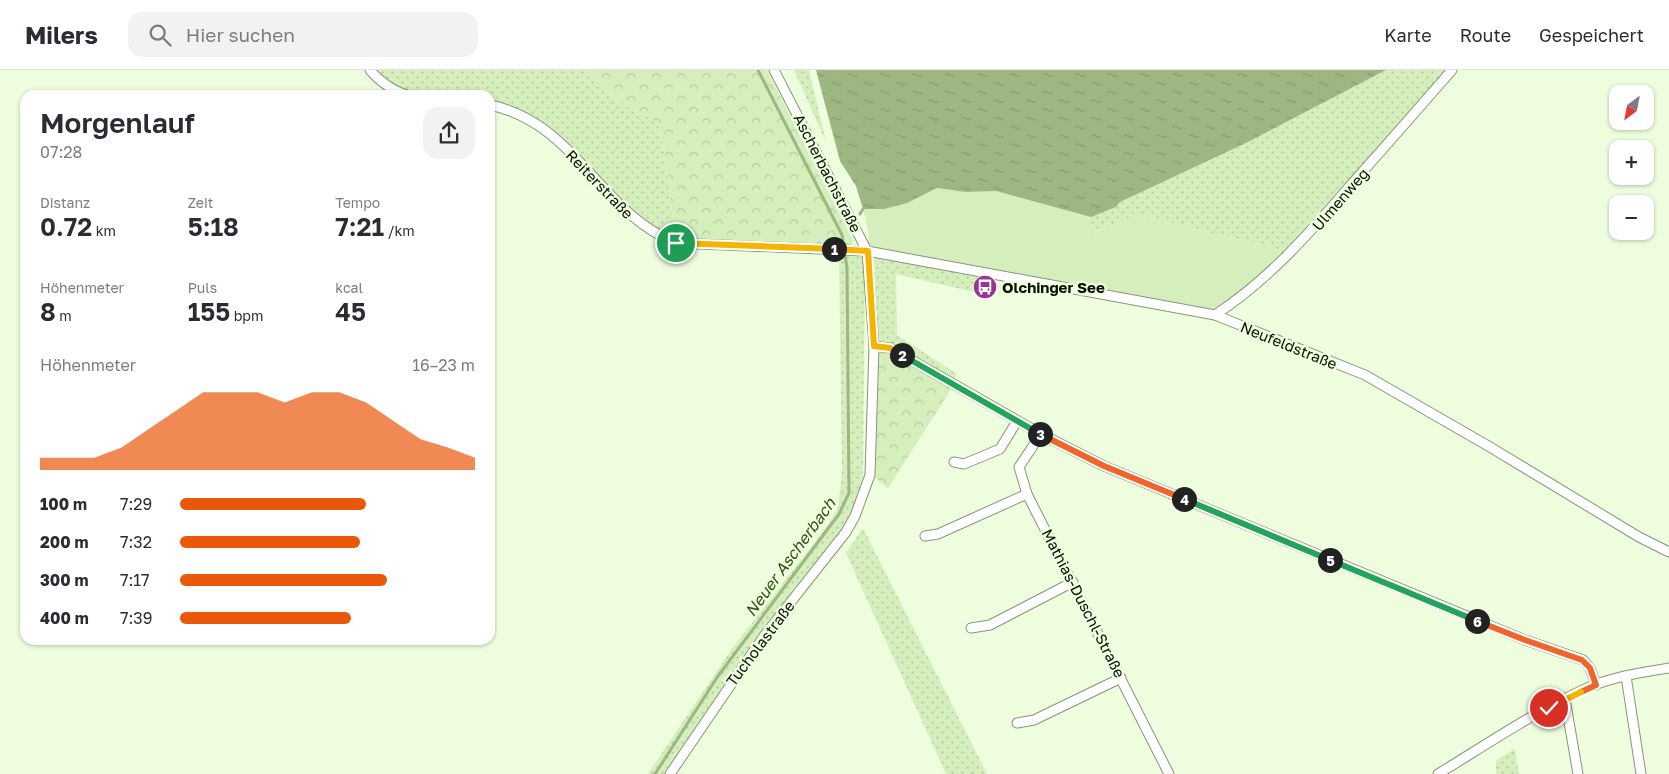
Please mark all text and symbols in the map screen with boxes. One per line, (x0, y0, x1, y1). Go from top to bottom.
search box (128, 12, 478, 57)
text: Milers (25, 20, 98, 49)
icon: search (146, 21, 174, 49)
text: Hier suchen (186, 23, 295, 46)
text: Karte (1384, 24, 1432, 46)
text: Route (1460, 24, 1511, 46)
text: Gespeichert (1539, 24, 1644, 46)
north arrow (1609, 85, 1654, 130)
map controls (1609, 85, 1654, 240)
text: Morgenlauf (40, 106, 195, 139)
button: share (423, 107, 475, 159)
street label: Ascherbachstraße (790, 111, 866, 235)
button: + (1609, 140, 1654, 185)
text: 07:28 (40, 142, 82, 162)
street label: Reiterstraße (563, 146, 638, 222)
street label: Ulmenweg (1308, 164, 1372, 234)
text: Distanz (40, 194, 90, 211)
text: Zeit (188, 194, 213, 211)
text: Tempo (335, 194, 380, 211)
button: − (1609, 195, 1654, 240)
text: 0.72 (40, 211, 92, 242)
text: 5:18 (188, 211, 239, 242)
text: 7:21 (335, 211, 384, 242)
text: km (92, 222, 116, 239)
text: /km (384, 222, 415, 239)
pin (655, 222, 697, 264)
icon: arrive (662, 229, 690, 257)
pin: 1 (822, 236, 846, 262)
text: 1 (831, 241, 838, 258)
bus stop icon: Olchinger See (972, 274, 998, 300)
place label: Olchinger See (1002, 278, 1105, 296)
text: Höhenmeter (40, 279, 124, 296)
text: Puls (188, 279, 217, 296)
text: kcal (335, 279, 363, 296)
text: 8 (40, 296, 56, 327)
text: 155 (188, 296, 230, 327)
text: 45 (335, 296, 366, 327)
text: m (56, 307, 72, 324)
text: bpm (230, 307, 263, 324)
street label: Neufeldstraße (1238, 317, 1340, 373)
pin: 2 (890, 342, 914, 368)
text: 2 (898, 347, 907, 364)
text: Höhenmeter (40, 355, 136, 375)
text: 16–23 m (412, 355, 475, 375)
pin: 3 (1028, 422, 1052, 446)
text: 3 (1036, 426, 1045, 443)
pin: 4 (1172, 486, 1196, 512)
text: 4 (1180, 491, 1189, 508)
water label: Neuer Ascherbach (740, 493, 840, 620)
text: 100 m (40, 494, 87, 514)
text: 7:29 (120, 494, 152, 514)
street label: Mathias-Duschl-Straße (1039, 526, 1129, 681)
text: 200 m (40, 532, 89, 552)
text: 7:32 (120, 532, 152, 552)
pin: 5 (1318, 548, 1342, 572)
text: 5 (1326, 552, 1335, 569)
text: 300 m (40, 570, 89, 590)
text: 7:17 (120, 570, 150, 590)
street label: Tucholastraße (722, 597, 798, 689)
text: 400 m (40, 608, 89, 628)
text: 7:39 (120, 608, 152, 628)
pin: 6 (1464, 608, 1490, 634)
text: 6 (1473, 613, 1482, 630)
pin (1528, 687, 1570, 729)
icon: check (1535, 694, 1563, 722)

